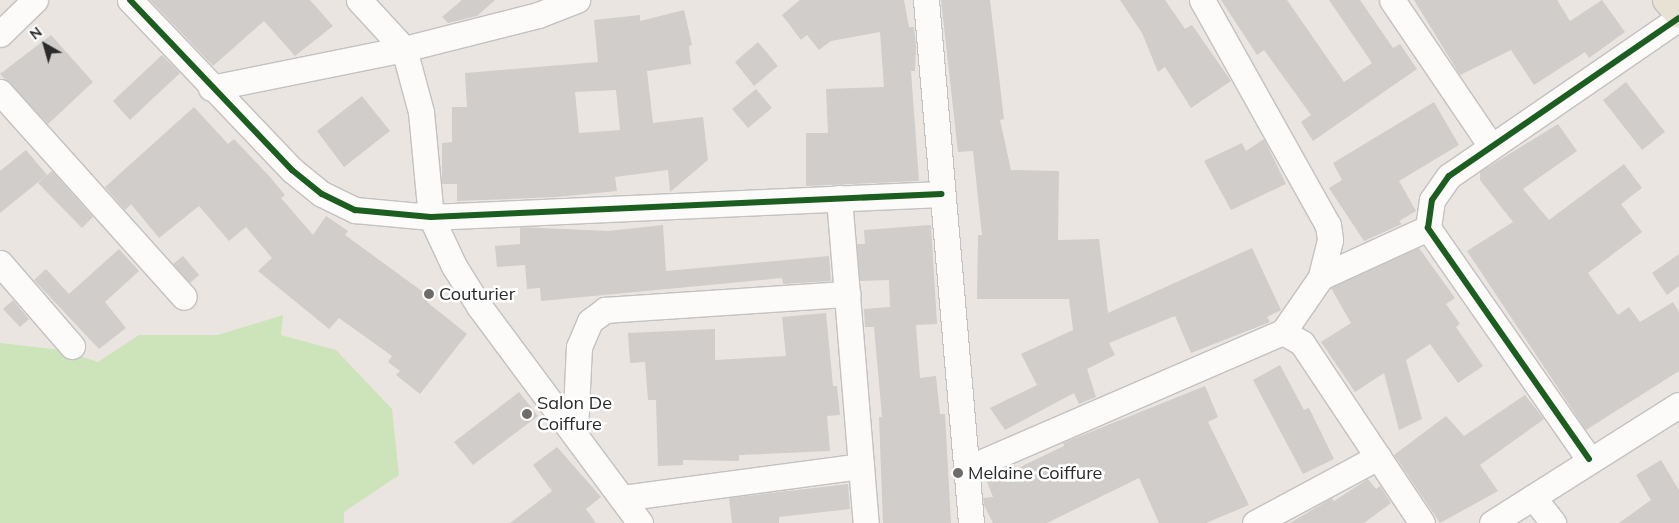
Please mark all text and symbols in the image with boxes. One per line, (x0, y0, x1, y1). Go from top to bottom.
north arrow (20, 20, 70, 70)
text: N (26, 23, 45, 44)
place label: Couturier (439, 283, 515, 305)
marker: Couturier (423, 288, 435, 300)
place label: Salon De Coiffure (537, 393, 612, 436)
marker: Salon De Coiffure (521, 408, 533, 420)
place label: Melaine Coiffure (968, 462, 1102, 484)
marker: Melaine Coiffure (952, 467, 964, 479)

